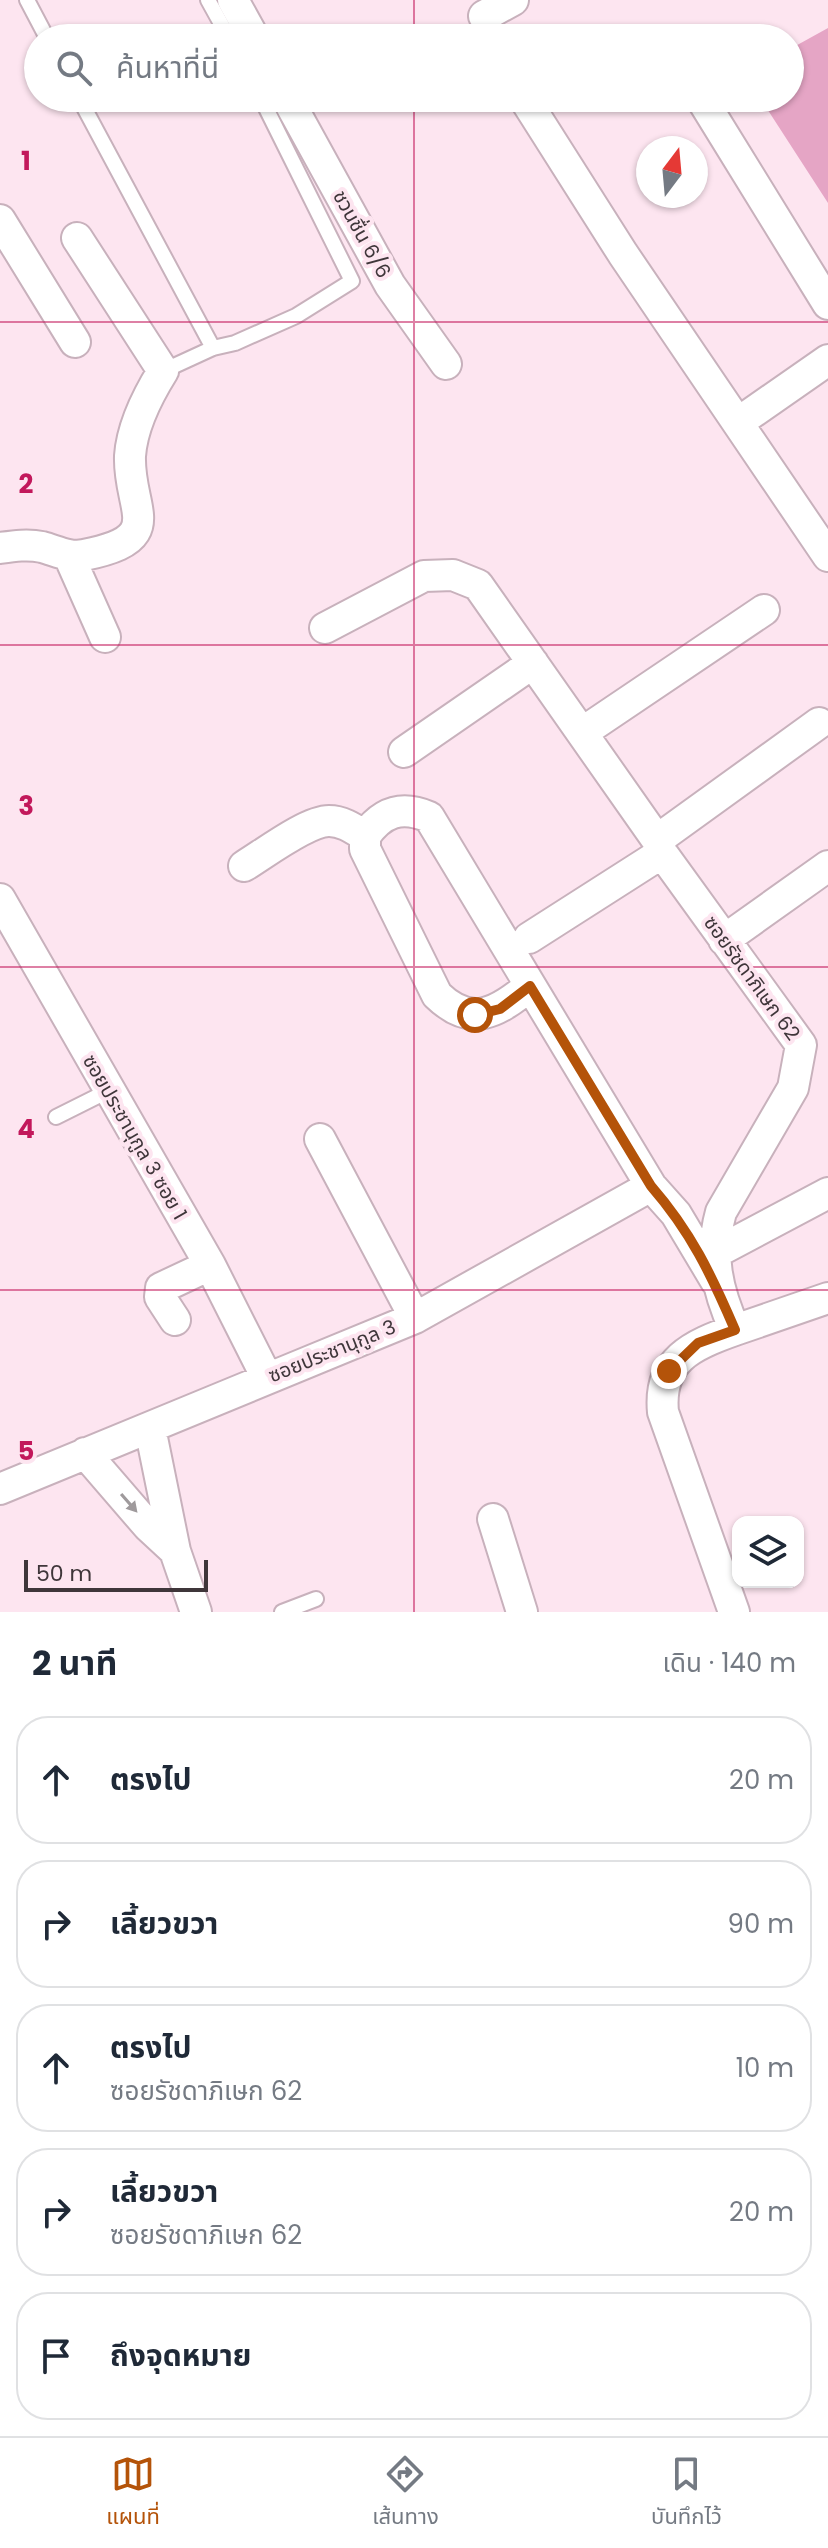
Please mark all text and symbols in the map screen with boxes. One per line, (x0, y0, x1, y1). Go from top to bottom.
search box (24, 24, 804, 112)
icon: search (52, 46, 96, 90)
text: ค้นหาที่นี่ (116, 46, 219, 89)
north arrow (636, 136, 708, 208)
text: 1 (21, 143, 31, 179)
street label: ชวนชื่น 6/6 (326, 185, 398, 283)
text: 2 (19, 466, 34, 502)
text: 3 (18, 788, 34, 824)
street label: ซอยรัชดาภิเษก 62 (697, 910, 807, 1046)
route start (457, 997, 493, 1033)
street label: ซอยประชานุกูล 3 ซอย 1 (76, 1049, 194, 1225)
text: 4 (17, 1111, 35, 1147)
street label: ซอยประชานุกูล 3 (264, 1313, 400, 1389)
route end (651, 1353, 687, 1389)
text: 5 (18, 1433, 34, 1469)
one-way arrow (120, 1493, 137, 1513)
map controls (732, 1516, 804, 1588)
button: layers (732, 1516, 804, 1588)
scale bar (24, 1556, 208, 1592)
text: 50 m (36, 1558, 92, 1589)
text: 2 นาที (32, 1639, 117, 1687)
text: เดิน · 140 m (663, 1645, 796, 1681)
icon: ahead (34, 1758, 78, 1802)
text: ตรงไป (110, 1758, 192, 1801)
text: 20 m (729, 1762, 794, 1798)
icon: right (34, 1902, 78, 1946)
text: เลี้ยวขวา (110, 1902, 218, 1945)
text: 90 m (728, 1906, 794, 1942)
text: ตรงไป (110, 2026, 192, 2069)
icon: ahead (34, 2046, 78, 2090)
text: 10 m (736, 2050, 794, 2086)
text: ซอยรัชดาภิเษก 62 (110, 2073, 302, 2109)
text: เลี้ยวขวา (110, 2170, 218, 2213)
icon: right (34, 2190, 78, 2234)
text: 20 m (729, 2194, 794, 2230)
text: ซอยรัชดาภิเษก 62 (110, 2217, 302, 2253)
icon: arrive (34, 2334, 78, 2378)
text: ถึงจุดหมาย (110, 2334, 251, 2377)
tab: แผนที่ (106, 2452, 160, 2534)
tab: เส้นทาง (372, 2452, 439, 2534)
tab: บันทึกไว้ (651, 2452, 722, 2534)

